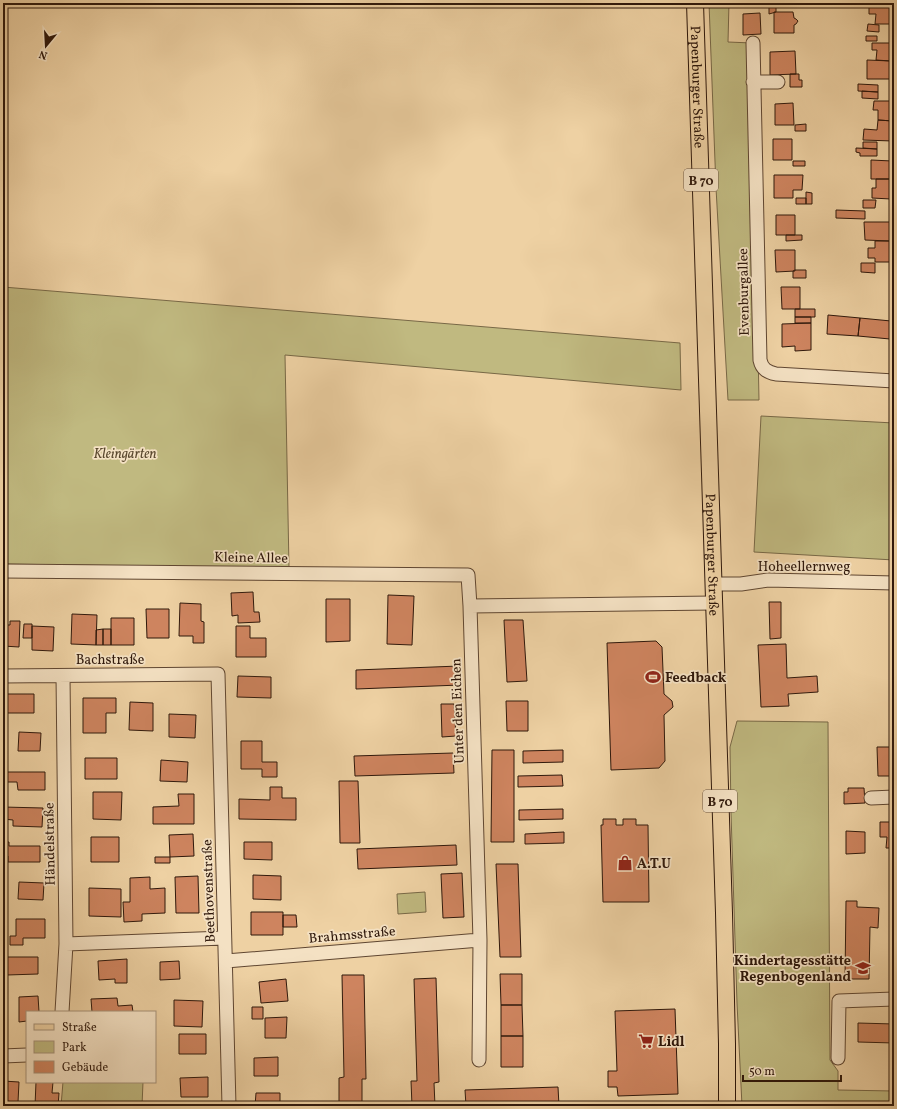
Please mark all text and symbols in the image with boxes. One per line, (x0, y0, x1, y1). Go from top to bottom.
street label: Papenburger Straße (685, 25, 708, 149)
north arrow (26, 26, 66, 66)
text: N (37, 46, 49, 62)
road number: B 70 (684, 169, 718, 191)
street label: Evenburgallee (734, 248, 755, 336)
park label: Kleingärten (93, 445, 157, 464)
street label: Papenburger Straße (700, 493, 723, 617)
street label: Kleine Allee (214, 548, 288, 569)
street label: Hoheellernweg (758, 558, 850, 577)
street label: Bachstraße (76, 651, 145, 670)
street label: Unter den Eichen (447, 658, 470, 764)
sports icon: Feedback (644, 668, 662, 686)
place label: Feedback (665, 669, 727, 688)
road number: B 70 (703, 790, 737, 812)
street label: Händelstraße (40, 802, 61, 886)
street label: Beethovenstraße (198, 839, 221, 943)
shop icon: A.T.U (616, 854, 634, 872)
place label: A.T.U (637, 855, 671, 874)
street label: Brahmsstraße (308, 922, 397, 949)
place label: Kindertagesstätte Regenbogenland (734, 952, 851, 987)
school or university icon: Kindertagesstätte Regenbogenland (854, 959, 872, 977)
legend (26, 1011, 156, 1083)
text: Straße (62, 1020, 97, 1036)
supermarket icon: Lidl (637, 1032, 655, 1050)
place label: Lidl (658, 1033, 685, 1052)
text: Park (62, 1040, 87, 1056)
scale bar (743, 1057, 841, 1083)
text: Gebäude (62, 1060, 109, 1076)
text: 50 m (749, 1064, 775, 1080)

